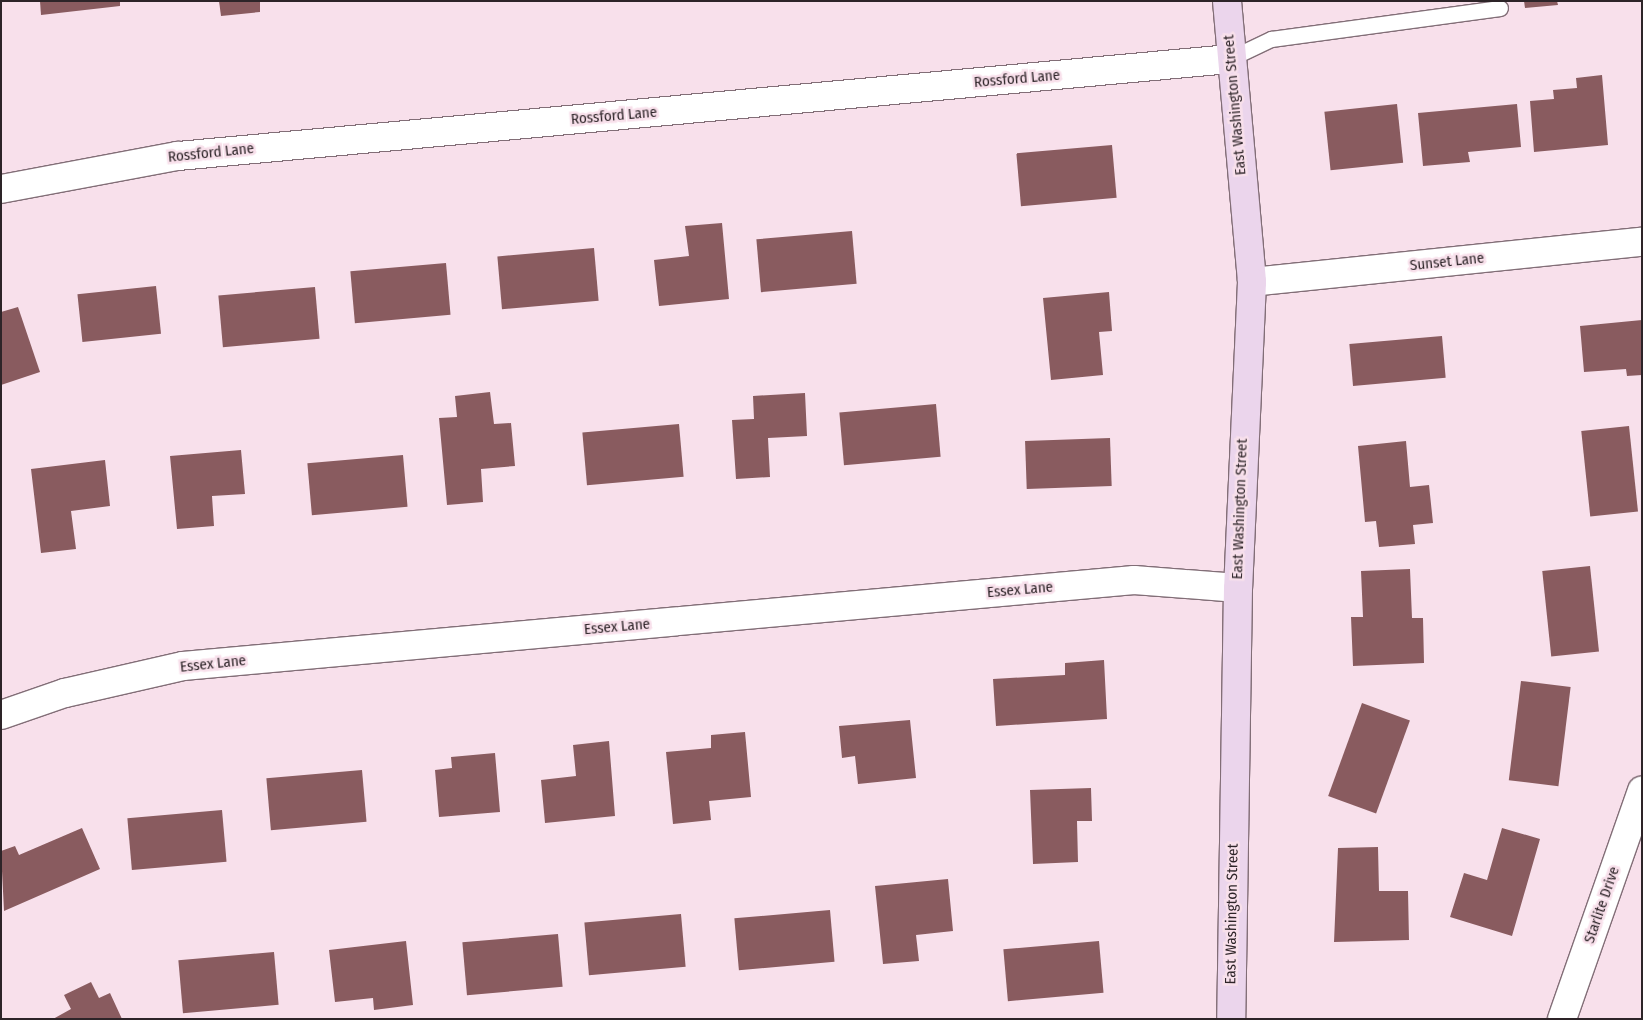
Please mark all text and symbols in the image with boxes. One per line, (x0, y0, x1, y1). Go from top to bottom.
street label: East Washington Street (1220, 34, 1250, 176)
street label: Rossford Lane (973, 66, 1061, 92)
street label: Rossford Lane (570, 103, 658, 129)
street label: Rossford Lane (167, 140, 255, 166)
street label: Sunset Lane (1409, 249, 1485, 275)
street label: East Washington Street (1229, 438, 1251, 580)
street label: Essex Lane (986, 578, 1054, 602)
street label: Essex Lane (583, 615, 651, 639)
street label: Essex Lane (179, 652, 247, 676)
street label: East Washington Street (1222, 843, 1242, 985)
street label: Starlite Drive (1580, 864, 1624, 946)

